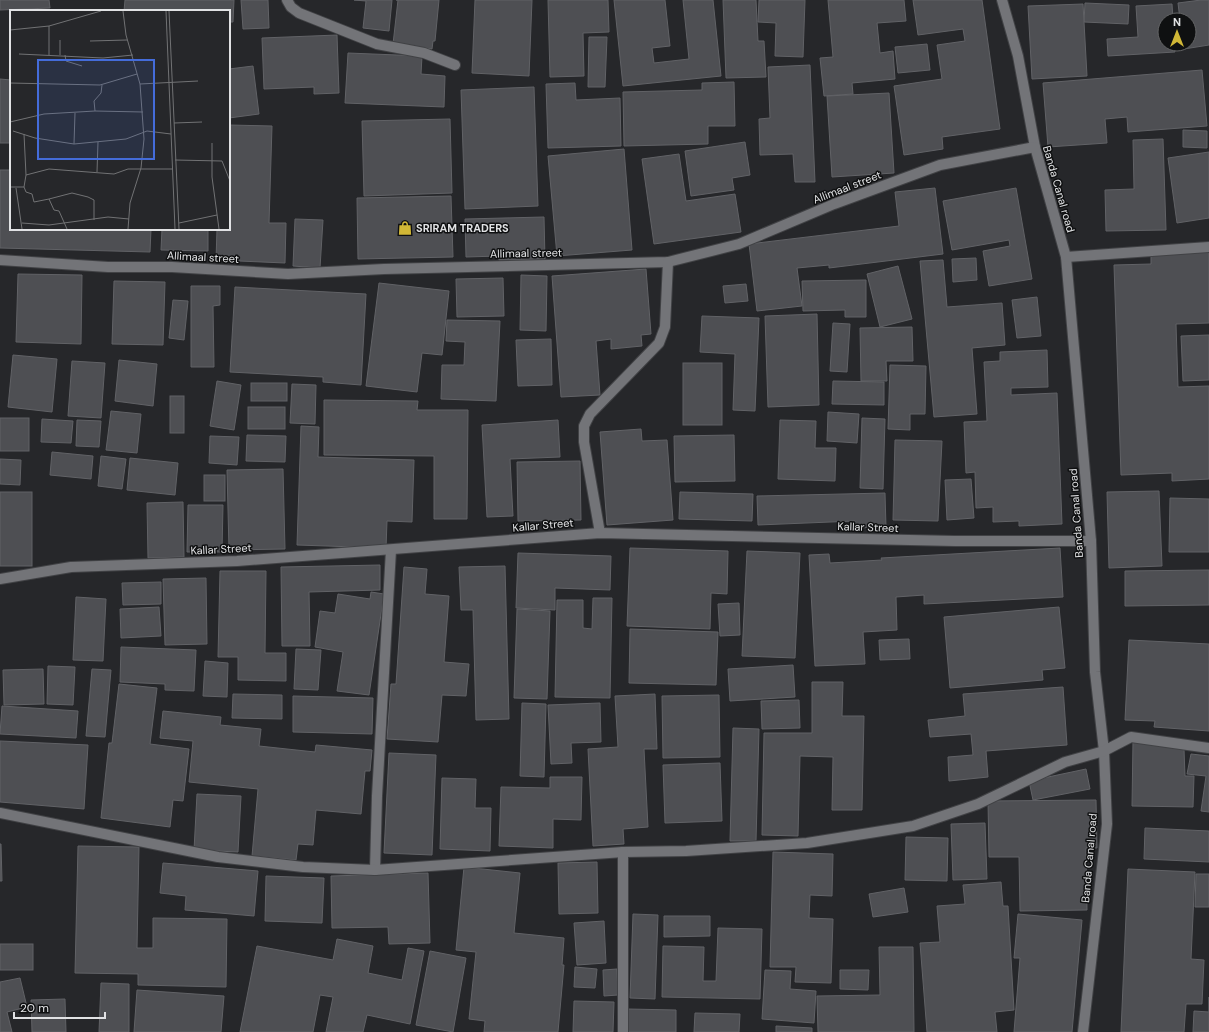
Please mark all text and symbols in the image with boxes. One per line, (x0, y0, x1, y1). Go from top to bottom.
inset map (10, 10, 230, 230)
north arrow (1157, 12, 1197, 52)
text: N (1173, 15, 1181, 29)
street label: Banda Canal road (1040, 144, 1078, 234)
street label: Allimaal street (811, 168, 883, 206)
shop icon: SRIRAM TRADERS (397, 220, 413, 236)
place label: SRIRAM TRADERS (416, 221, 509, 235)
street label: Allimaal street (490, 245, 562, 261)
street label: Allimaal street (167, 248, 239, 266)
street label: Banda Canal road (1066, 468, 1086, 558)
street label: Kallar Street (512, 515, 574, 535)
street label: Kallar Street (837, 519, 899, 535)
street label: Kallar Street (190, 540, 252, 558)
street label: Banda Canal road (1078, 813, 1100, 903)
scale bar (14, 994, 105, 1020)
text: 20 m (20, 1000, 49, 1016)

